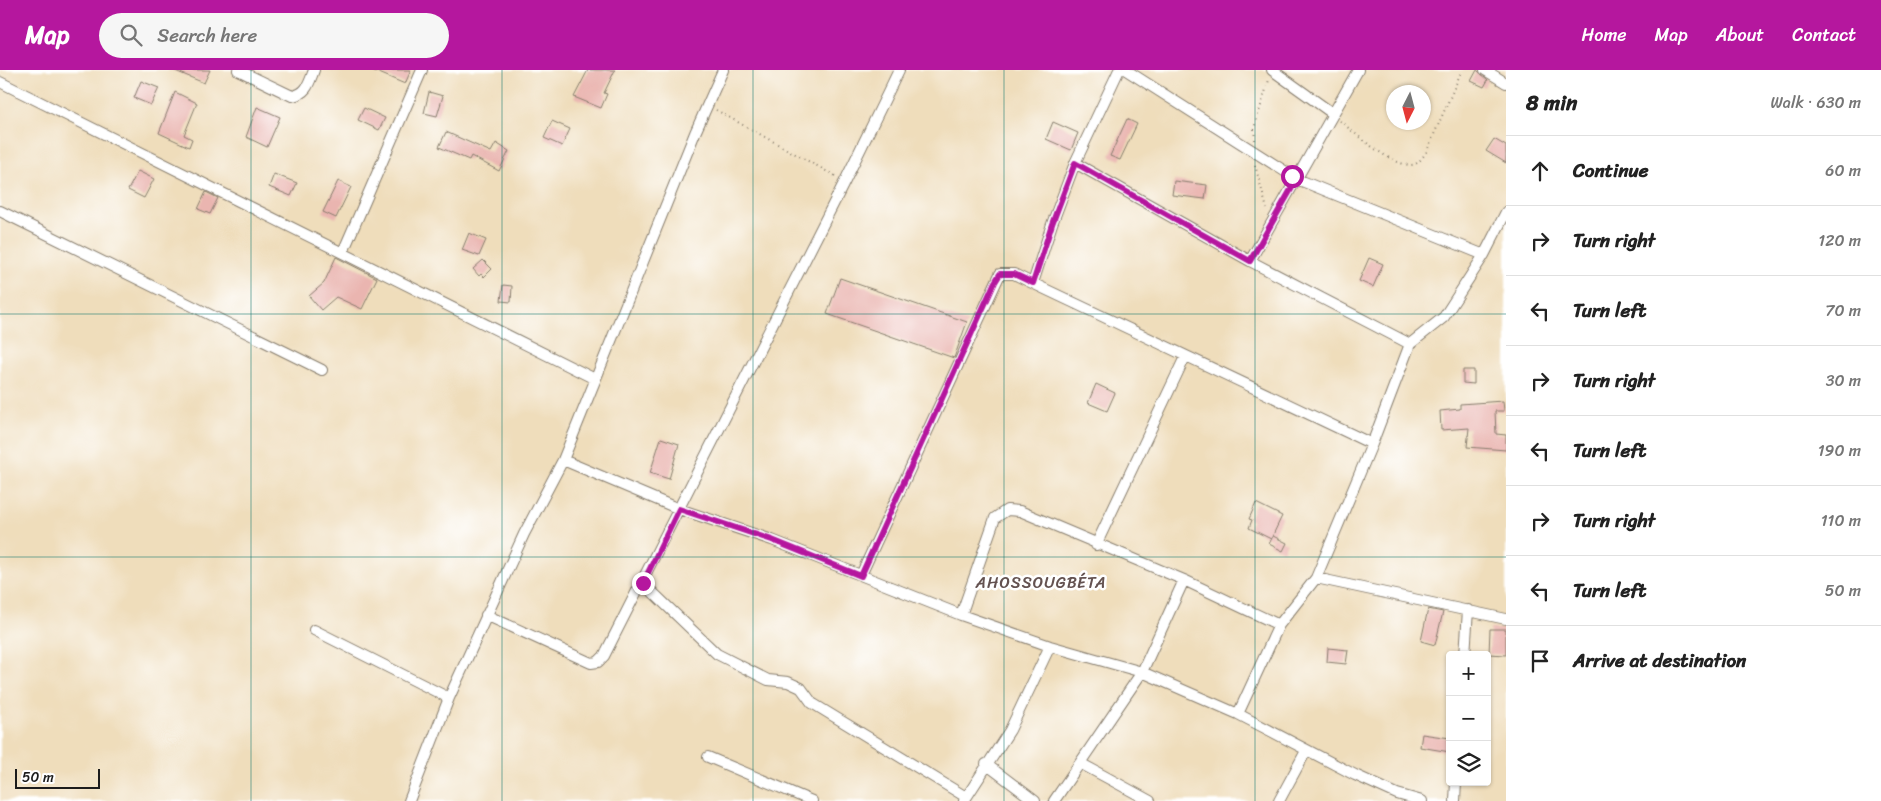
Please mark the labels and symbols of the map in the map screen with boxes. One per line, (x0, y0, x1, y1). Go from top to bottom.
north arrow (1386, 85, 1431, 130)
route start (1281, 165, 1304, 188)
district label: AHOSSOUGBÉTA (975, 568, 1106, 597)
route end (632, 572, 655, 595)
scale bar (15, 766, 100, 789)

